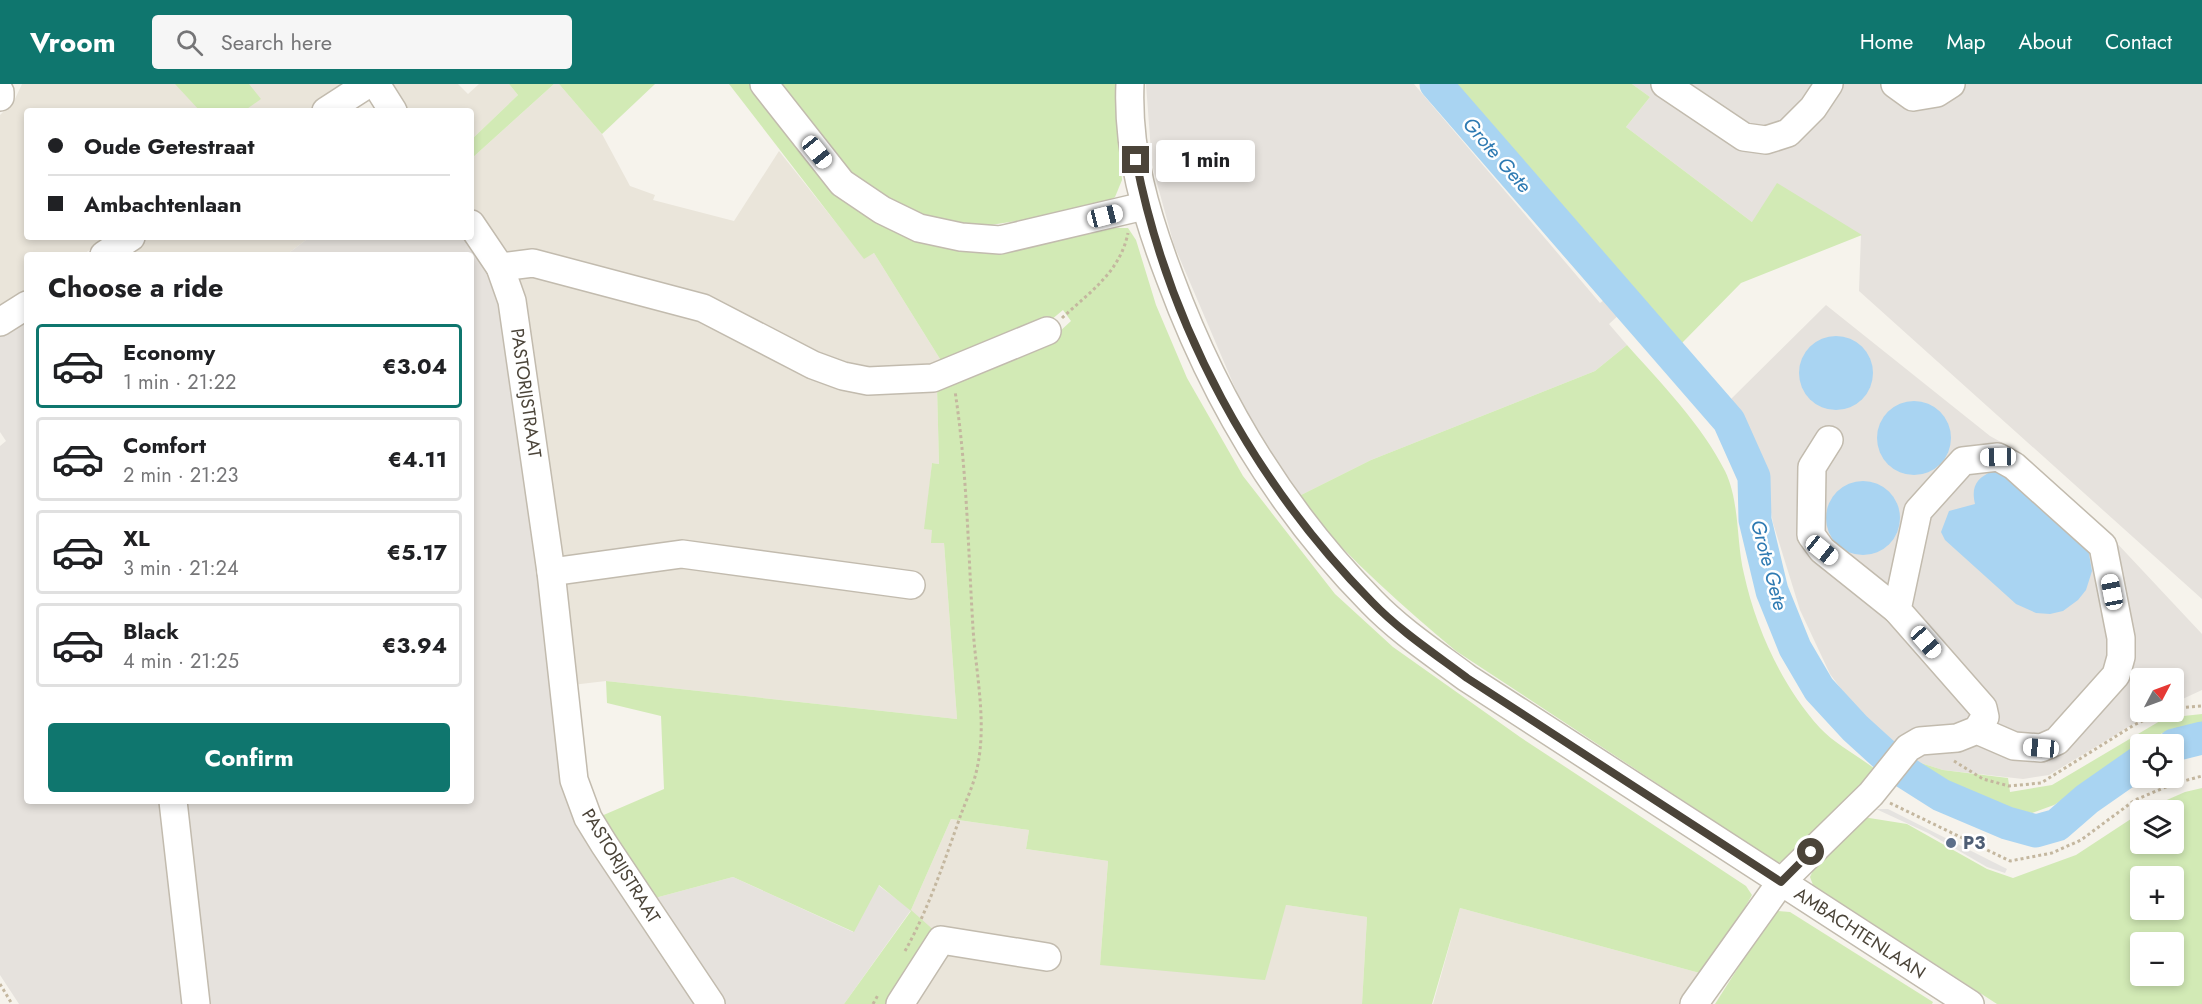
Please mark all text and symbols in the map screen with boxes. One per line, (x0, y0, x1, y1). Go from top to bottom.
search box (152, 15, 572, 69)
text: Vroom (30, 22, 116, 63)
icon: search (173, 26, 206, 59)
text: Search here (221, 26, 332, 58)
text: Home (1860, 27, 1913, 57)
text: Map (1946, 27, 1986, 57)
text: About (2019, 27, 2072, 57)
text: Contact (2105, 27, 2172, 57)
water label: Grote Gete (1456, 111, 1538, 199)
text: Oude Getestraat (84, 130, 254, 162)
car (799, 132, 835, 172)
callout: 1 min (1157, 139, 1256, 181)
route end (1122, 146, 1149, 173)
text: 1 min (1181, 146, 1230, 175)
text: Ambachtenlaan (84, 188, 242, 220)
car (1085, 203, 1125, 229)
text: Choose a ride (48, 268, 223, 307)
street label: PASTORIJSTRAAT (504, 327, 548, 460)
text: Economy (123, 336, 215, 368)
icon: car (51, 339, 105, 393)
text: €3.04 (382, 350, 447, 382)
text: 1 min · 21:22 (123, 368, 236, 397)
text: Comfort (123, 429, 206, 461)
icon: car (51, 432, 105, 486)
text: €4.11 (388, 443, 447, 475)
car (1980, 448, 2016, 466)
text: 2 min · 21:23 (123, 461, 238, 490)
water label: Grote Gete (1743, 517, 1795, 613)
text: XL (123, 522, 150, 554)
icon: car (51, 525, 105, 579)
car (1802, 532, 1842, 568)
text: €5.17 (387, 536, 447, 568)
text: 3 min · 21:24 (123, 554, 239, 583)
car (2100, 573, 2124, 611)
text: Black (123, 615, 179, 647)
icon: car (51, 618, 105, 672)
car (1907, 623, 1945, 661)
text: €3.94 (382, 629, 447, 661)
text: 4 min · 21:25 (123, 647, 239, 676)
north arrow (2130, 668, 2184, 722)
map controls (2130, 668, 2184, 986)
button: Confirm (48, 723, 450, 792)
button: locate (2130, 734, 2184, 788)
car (2022, 737, 2060, 759)
button: layers (2130, 800, 2184, 854)
street label: PASTORIJSTRAAT (575, 804, 667, 929)
place label: P3 (1963, 830, 1985, 856)
marker: P3 (1944, 836, 1958, 850)
route start (1797, 838, 1824, 865)
button: + (2130, 866, 2184, 920)
street label: AMBACHTENLAAN (1789, 881, 1931, 985)
button: − (2130, 932, 2184, 986)

